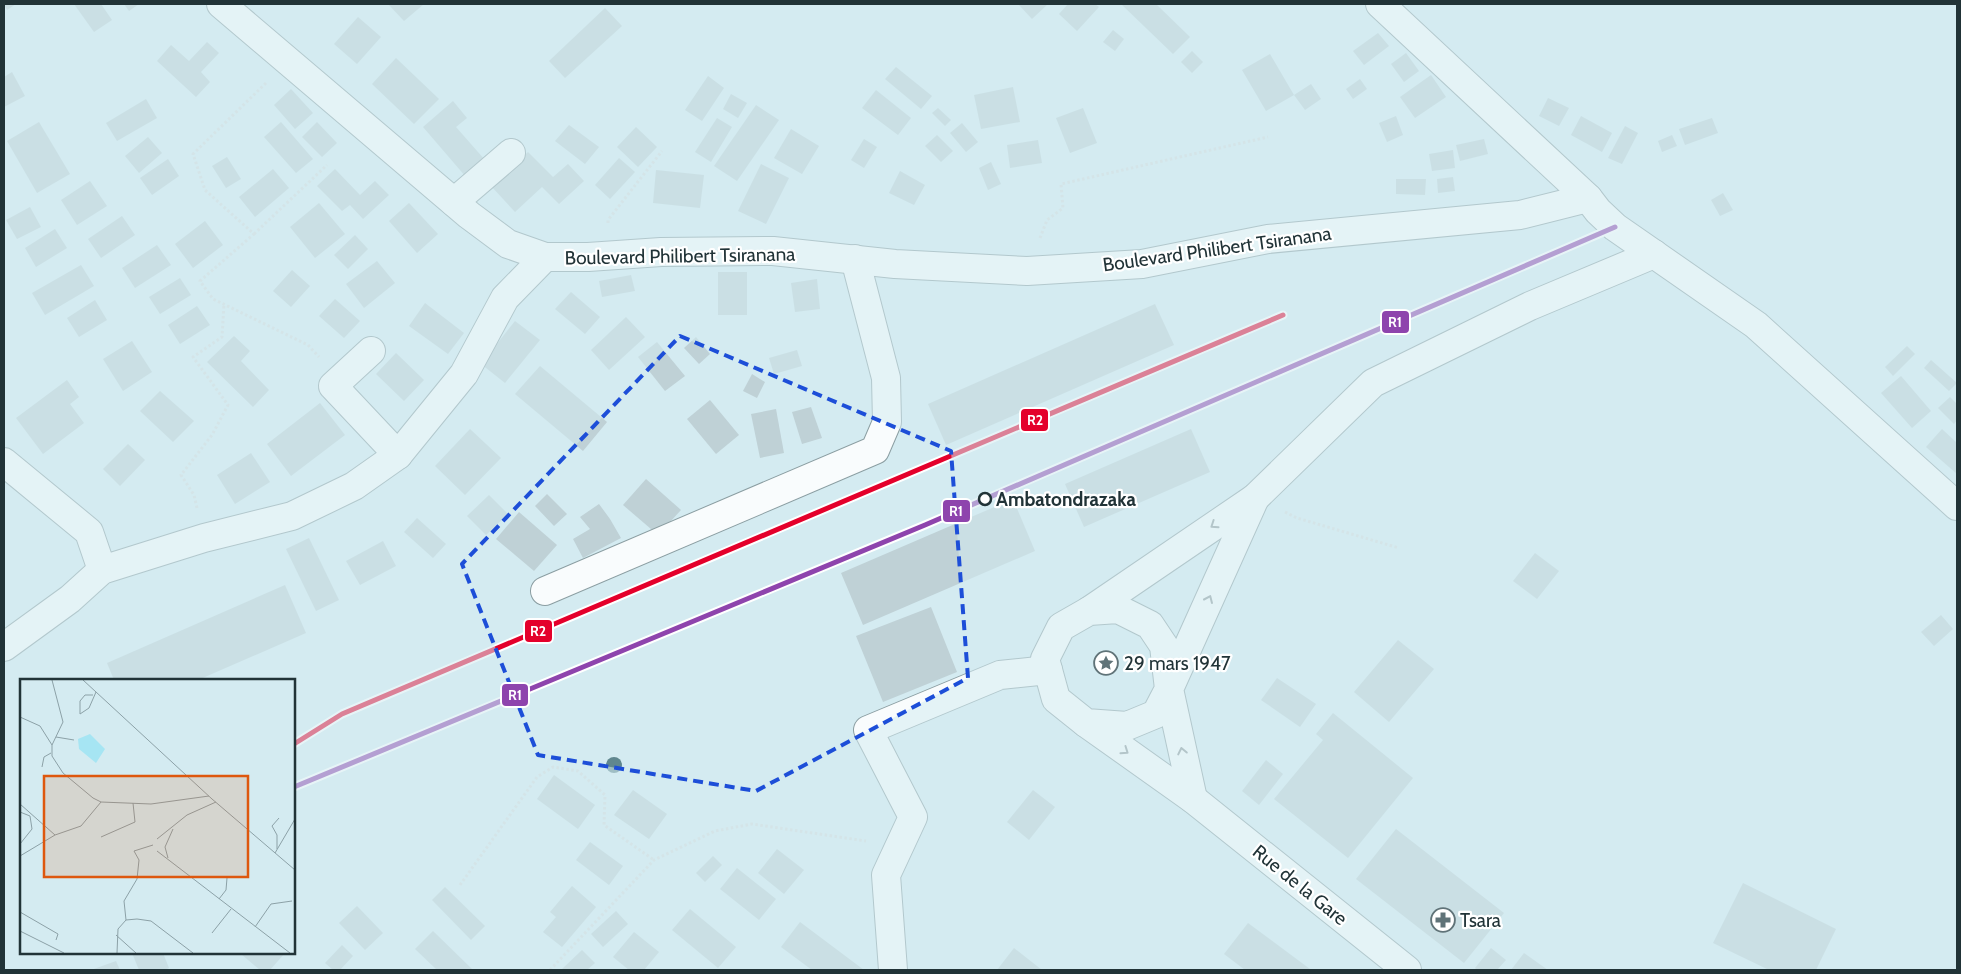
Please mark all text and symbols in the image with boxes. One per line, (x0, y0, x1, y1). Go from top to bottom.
street label: Boulevard Philibert Tsiranana (1101, 222, 1333, 276)
street label: Boulevard Philibert Tsiranana (564, 242, 796, 270)
line badge: R1 (1381, 310, 1410, 334)
text: R1 (1388, 313, 1402, 331)
line badge: R2 (1020, 408, 1049, 432)
text: R2 (1027, 411, 1043, 429)
place label: Ambatondrazaka (996, 488, 1136, 511)
marker: Ambatondrazaka (978, 492, 992, 506)
line badge: R1 (942, 499, 971, 523)
text: R1 (949, 502, 963, 520)
one-way arrow (1211, 519, 1220, 528)
one-way arrow (1203, 595, 1213, 604)
line badge: R2 (524, 619, 553, 643)
text: R2 (530, 622, 546, 640)
place icon: 29 mars 1947 (1093, 650, 1119, 676)
place label: 29 mars 1947 (1124, 652, 1231, 675)
inset map (20, 679, 295, 954)
line badge: R1 (501, 683, 529, 707)
text: R1 (508, 686, 522, 704)
one-way arrow (1119, 745, 1129, 754)
one-way arrow (1178, 747, 1188, 756)
street label: Rue de la Gare (1248, 840, 1352, 930)
pharmacy icon: Tsara (1430, 907, 1456, 933)
place label: Tsara (1460, 909, 1501, 932)

